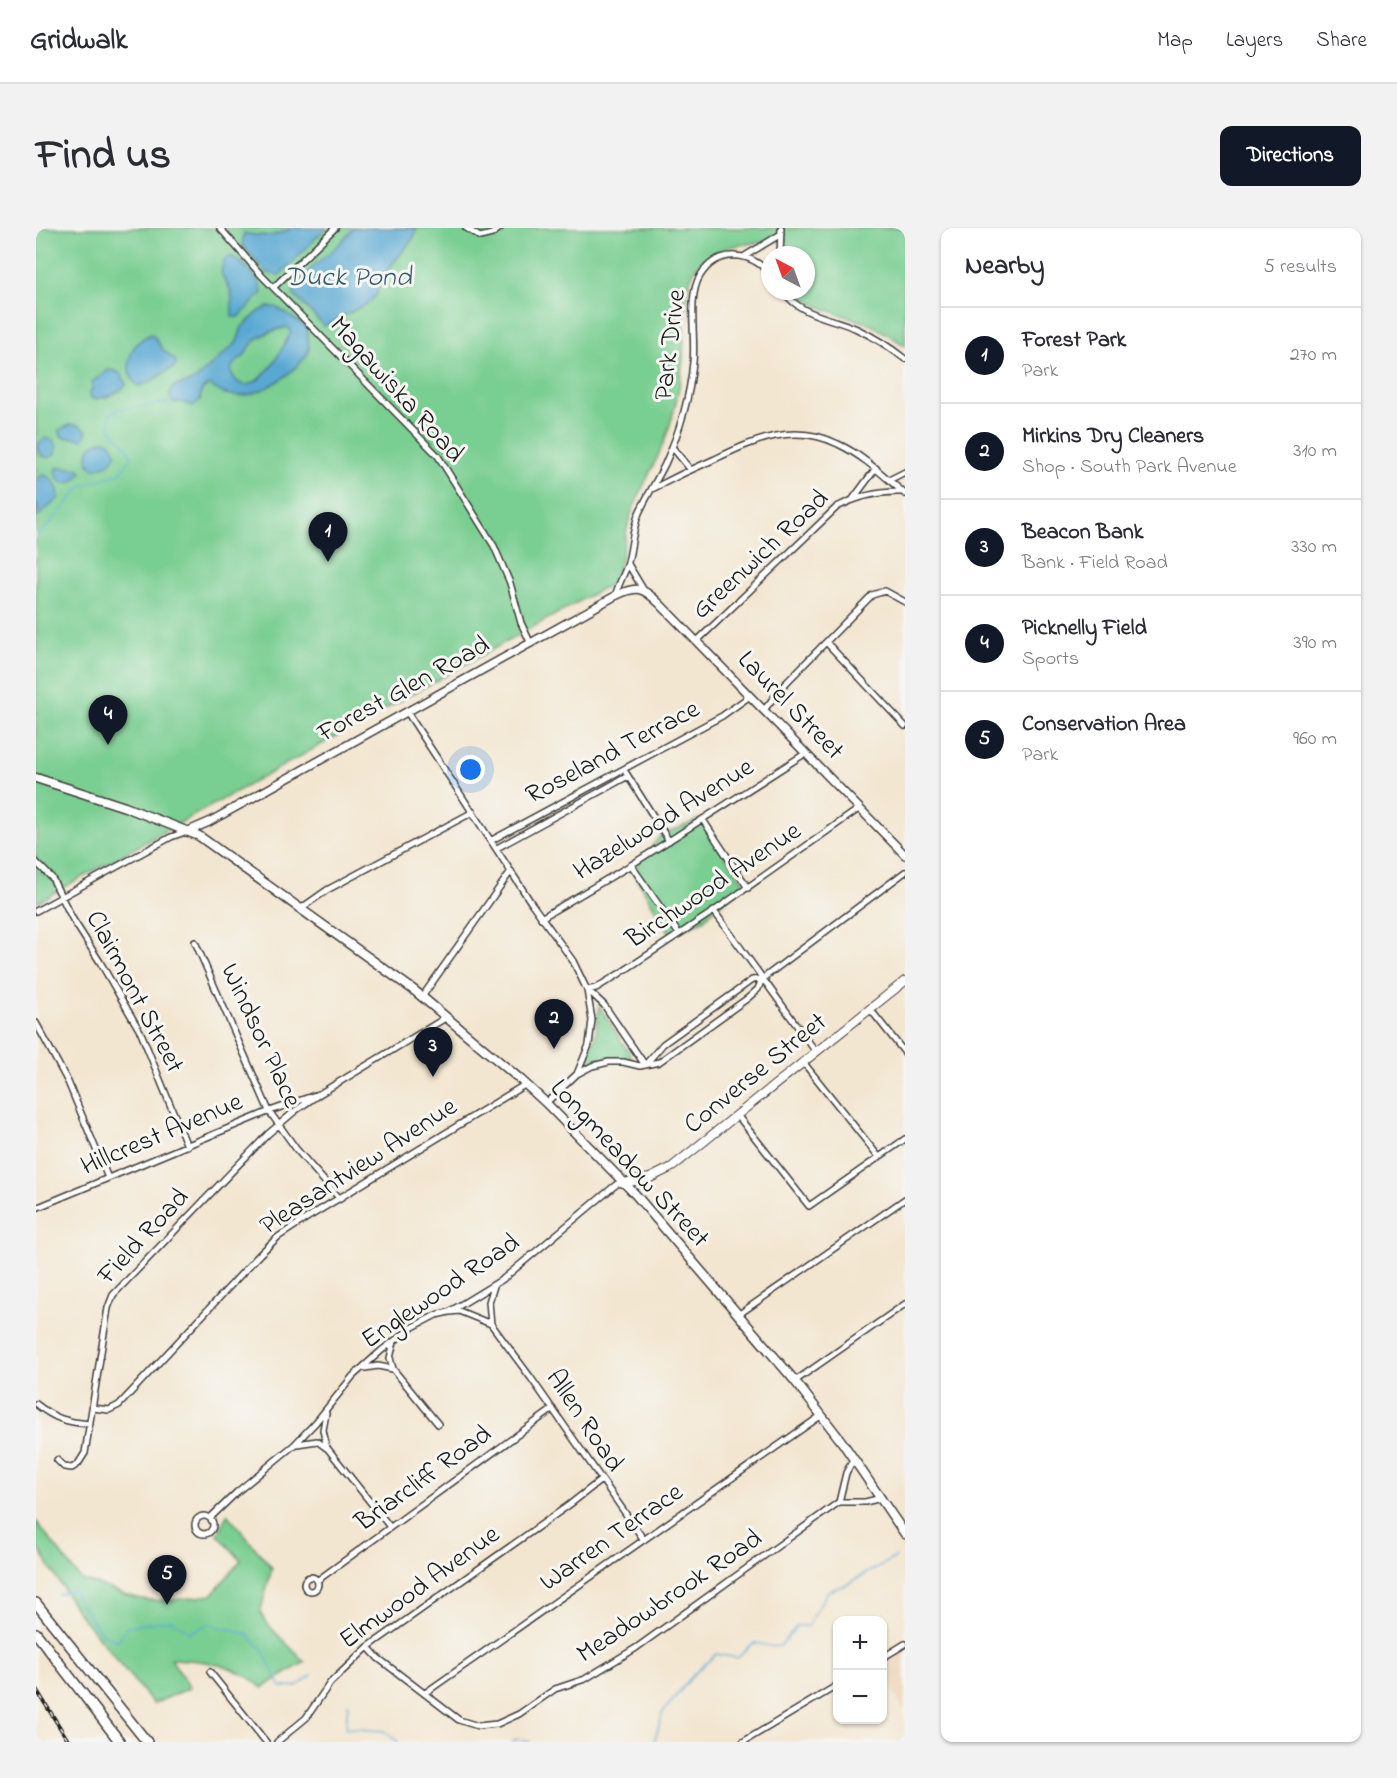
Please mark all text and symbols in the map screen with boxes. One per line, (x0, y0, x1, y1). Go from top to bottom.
text: Gridwalk (30, 21, 127, 62)
text: Map (1157, 26, 1193, 56)
text: Layers (1226, 26, 1283, 56)
text: Share (1316, 26, 1367, 56)
text: Find us (36, 126, 171, 187)
button: Directions (1220, 126, 1361, 186)
north arrow (761, 246, 815, 300)
text: Nearby (965, 248, 1044, 286)
text: 5 results (1264, 253, 1337, 282)
water label: Duck Pond (285, 258, 413, 299)
street label: Park Drive (645, 286, 697, 403)
street label: Magawiska Road (319, 308, 473, 472)
text: Forest Park (1022, 325, 1126, 357)
text: 1 (981, 341, 988, 370)
text: 270 m (1290, 341, 1337, 370)
text: Park (1022, 357, 1058, 386)
text: Mirkins Dry Cleaners (1022, 421, 1204, 453)
text: 2 (980, 437, 989, 466)
text: 310 m (1293, 437, 1337, 466)
text: Shop · South Park Avenue (1022, 453, 1237, 482)
street label: Greenwich Road (683, 481, 839, 629)
pin: 1 (308, 512, 348, 562)
text: Beacon Bank (1022, 517, 1143, 549)
text: 3 (980, 533, 989, 562)
text: 330 m (1291, 533, 1337, 562)
text: Bank · Field Road (1022, 549, 1168, 578)
text: Picknelly Field (1022, 613, 1147, 645)
street label: Forest Glen Road (310, 627, 497, 754)
text: 4 (980, 629, 989, 658)
text: 390 m (1294, 629, 1337, 658)
street label: Laurel Street (727, 642, 853, 770)
text: Sports (1022, 645, 1079, 674)
street label: Roseland Terrace (519, 690, 708, 815)
pin: 4 (88, 696, 128, 745)
text: Conservation Area (1022, 709, 1186, 741)
text: 5 (979, 725, 990, 754)
text: 960 m (1293, 725, 1337, 754)
text: Park (1022, 741, 1058, 770)
street label: Hazelwood Avenue (566, 748, 763, 891)
your location (456, 755, 485, 784)
street label: Birchwood Avenue (618, 812, 810, 960)
street label: Clairmont Street (75, 904, 193, 1080)
street label: Windsor Place (209, 957, 311, 1116)
pin: 2 (534, 1000, 574, 1049)
street label: Converse Street (676, 1004, 836, 1144)
pin: 3 (414, 1028, 452, 1077)
street label: Longmeadow Street (540, 1071, 718, 1257)
street label: Hillcrest Avenue (75, 1083, 250, 1187)
street label: Pleasantview Avenue (253, 1088, 466, 1246)
street label: Field Road (88, 1180, 199, 1295)
street label: Englewood Road (354, 1225, 528, 1359)
street label: Allen Road (535, 1362, 633, 1480)
street label: Briarcliff Road (347, 1416, 500, 1543)
street label: Warren Terrace (532, 1474, 692, 1602)
street label: Elmwood Avenue (332, 1516, 509, 1660)
street label: Meadowbrook Road (569, 1520, 771, 1674)
pin: 5 (148, 1556, 186, 1605)
map controls (833, 1616, 887, 1724)
button: + (833, 1616, 887, 1670)
button: − (833, 1670, 887, 1724)

